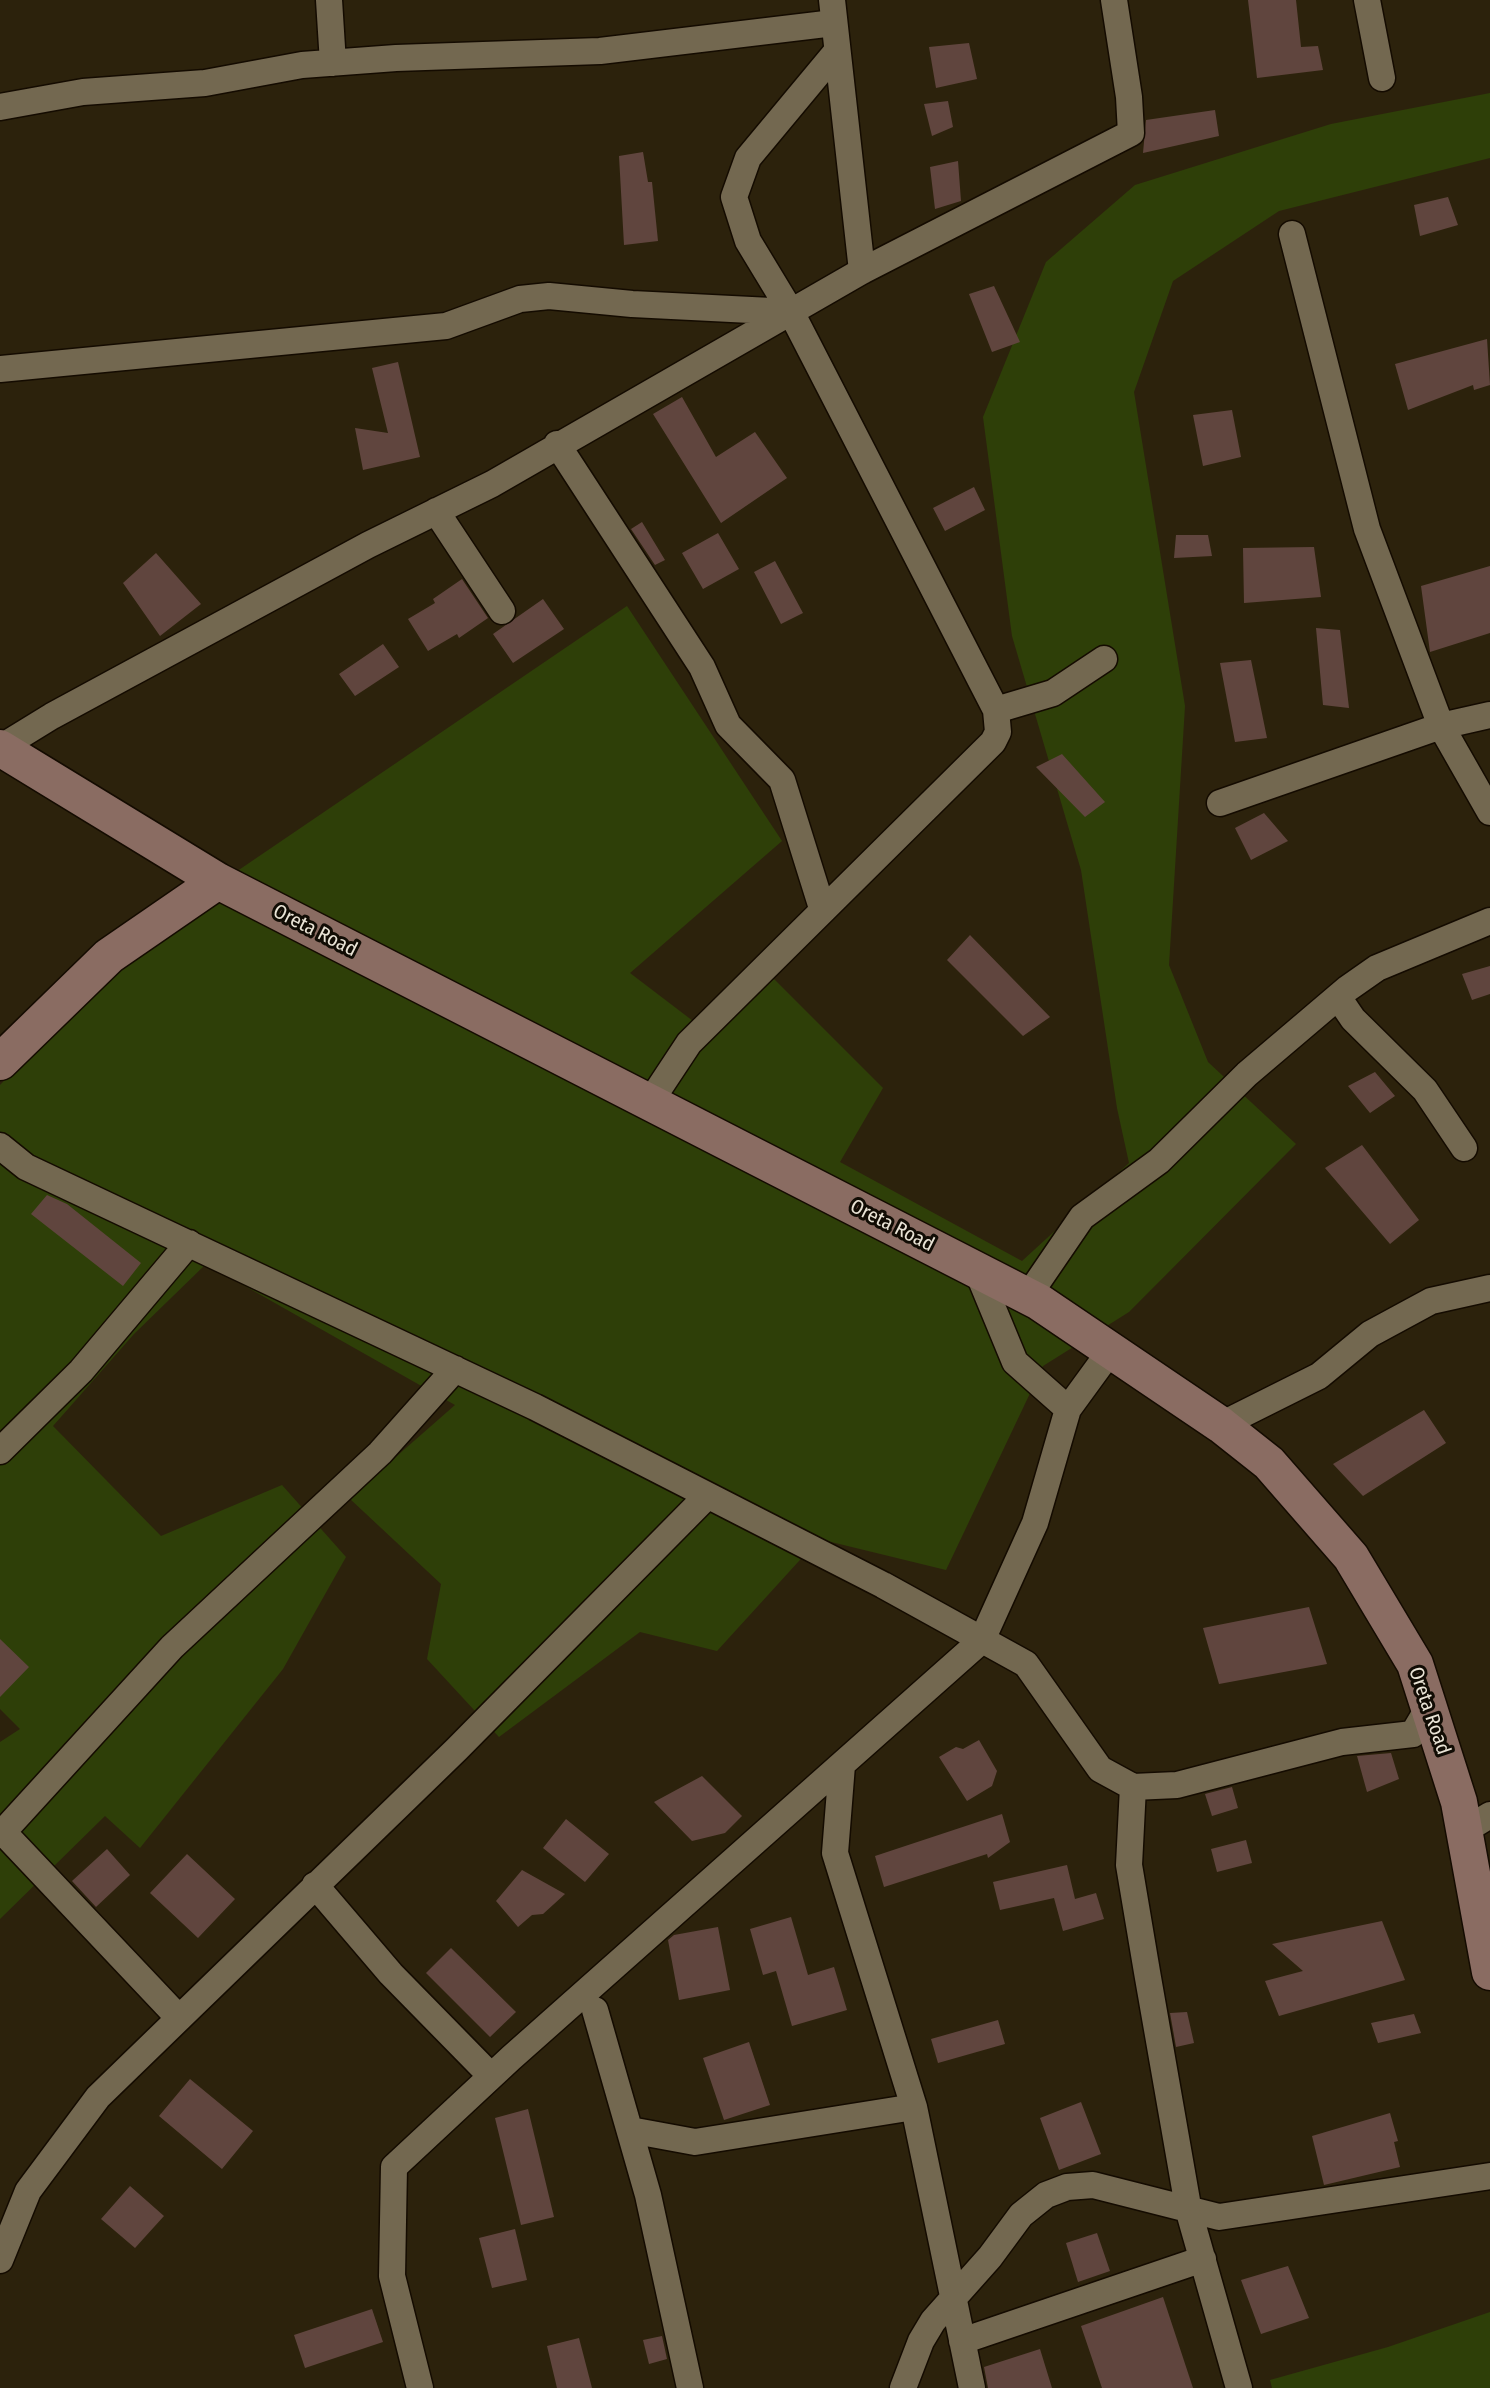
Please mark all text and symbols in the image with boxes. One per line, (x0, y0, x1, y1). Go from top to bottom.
street label: Oreta Road (269, 900, 361, 962)
street label: Oreta Road (846, 1195, 938, 1257)
street label: Oreta Road (1403, 1664, 1455, 1758)

